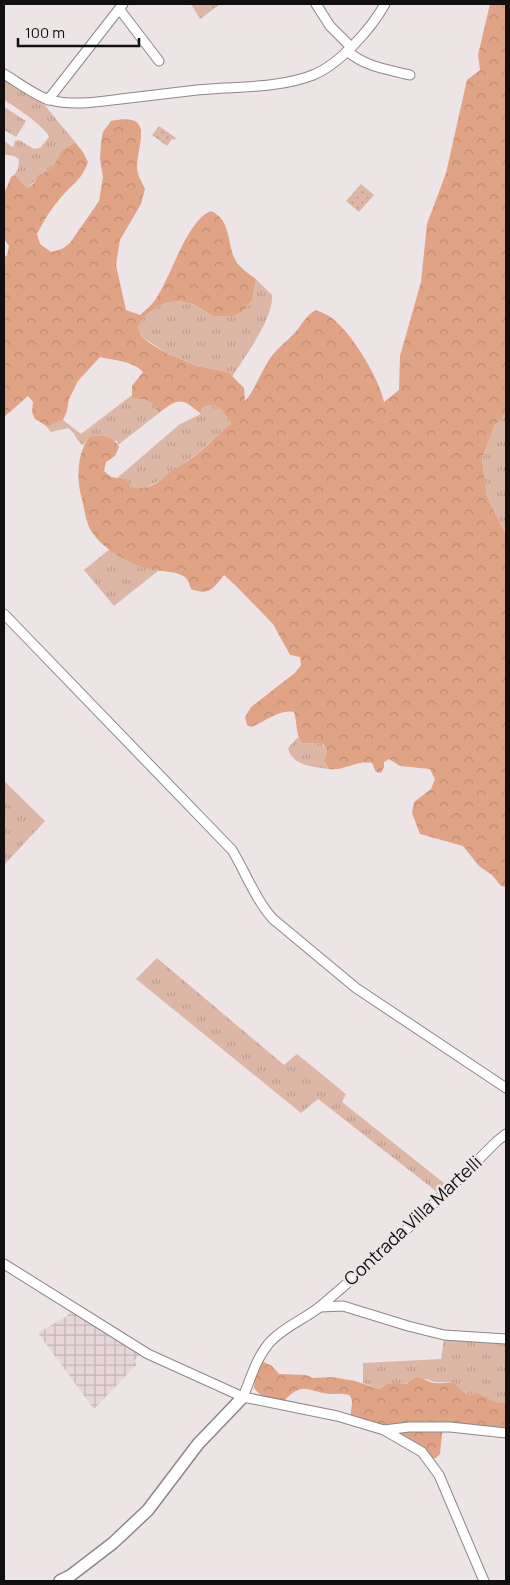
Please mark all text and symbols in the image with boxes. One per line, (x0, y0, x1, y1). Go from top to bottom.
scale bar (18, 15, 139, 47)
text: 100 m (25, 22, 65, 43)
street label: Contrada Villa Martelli (338, 1150, 486, 1290)

